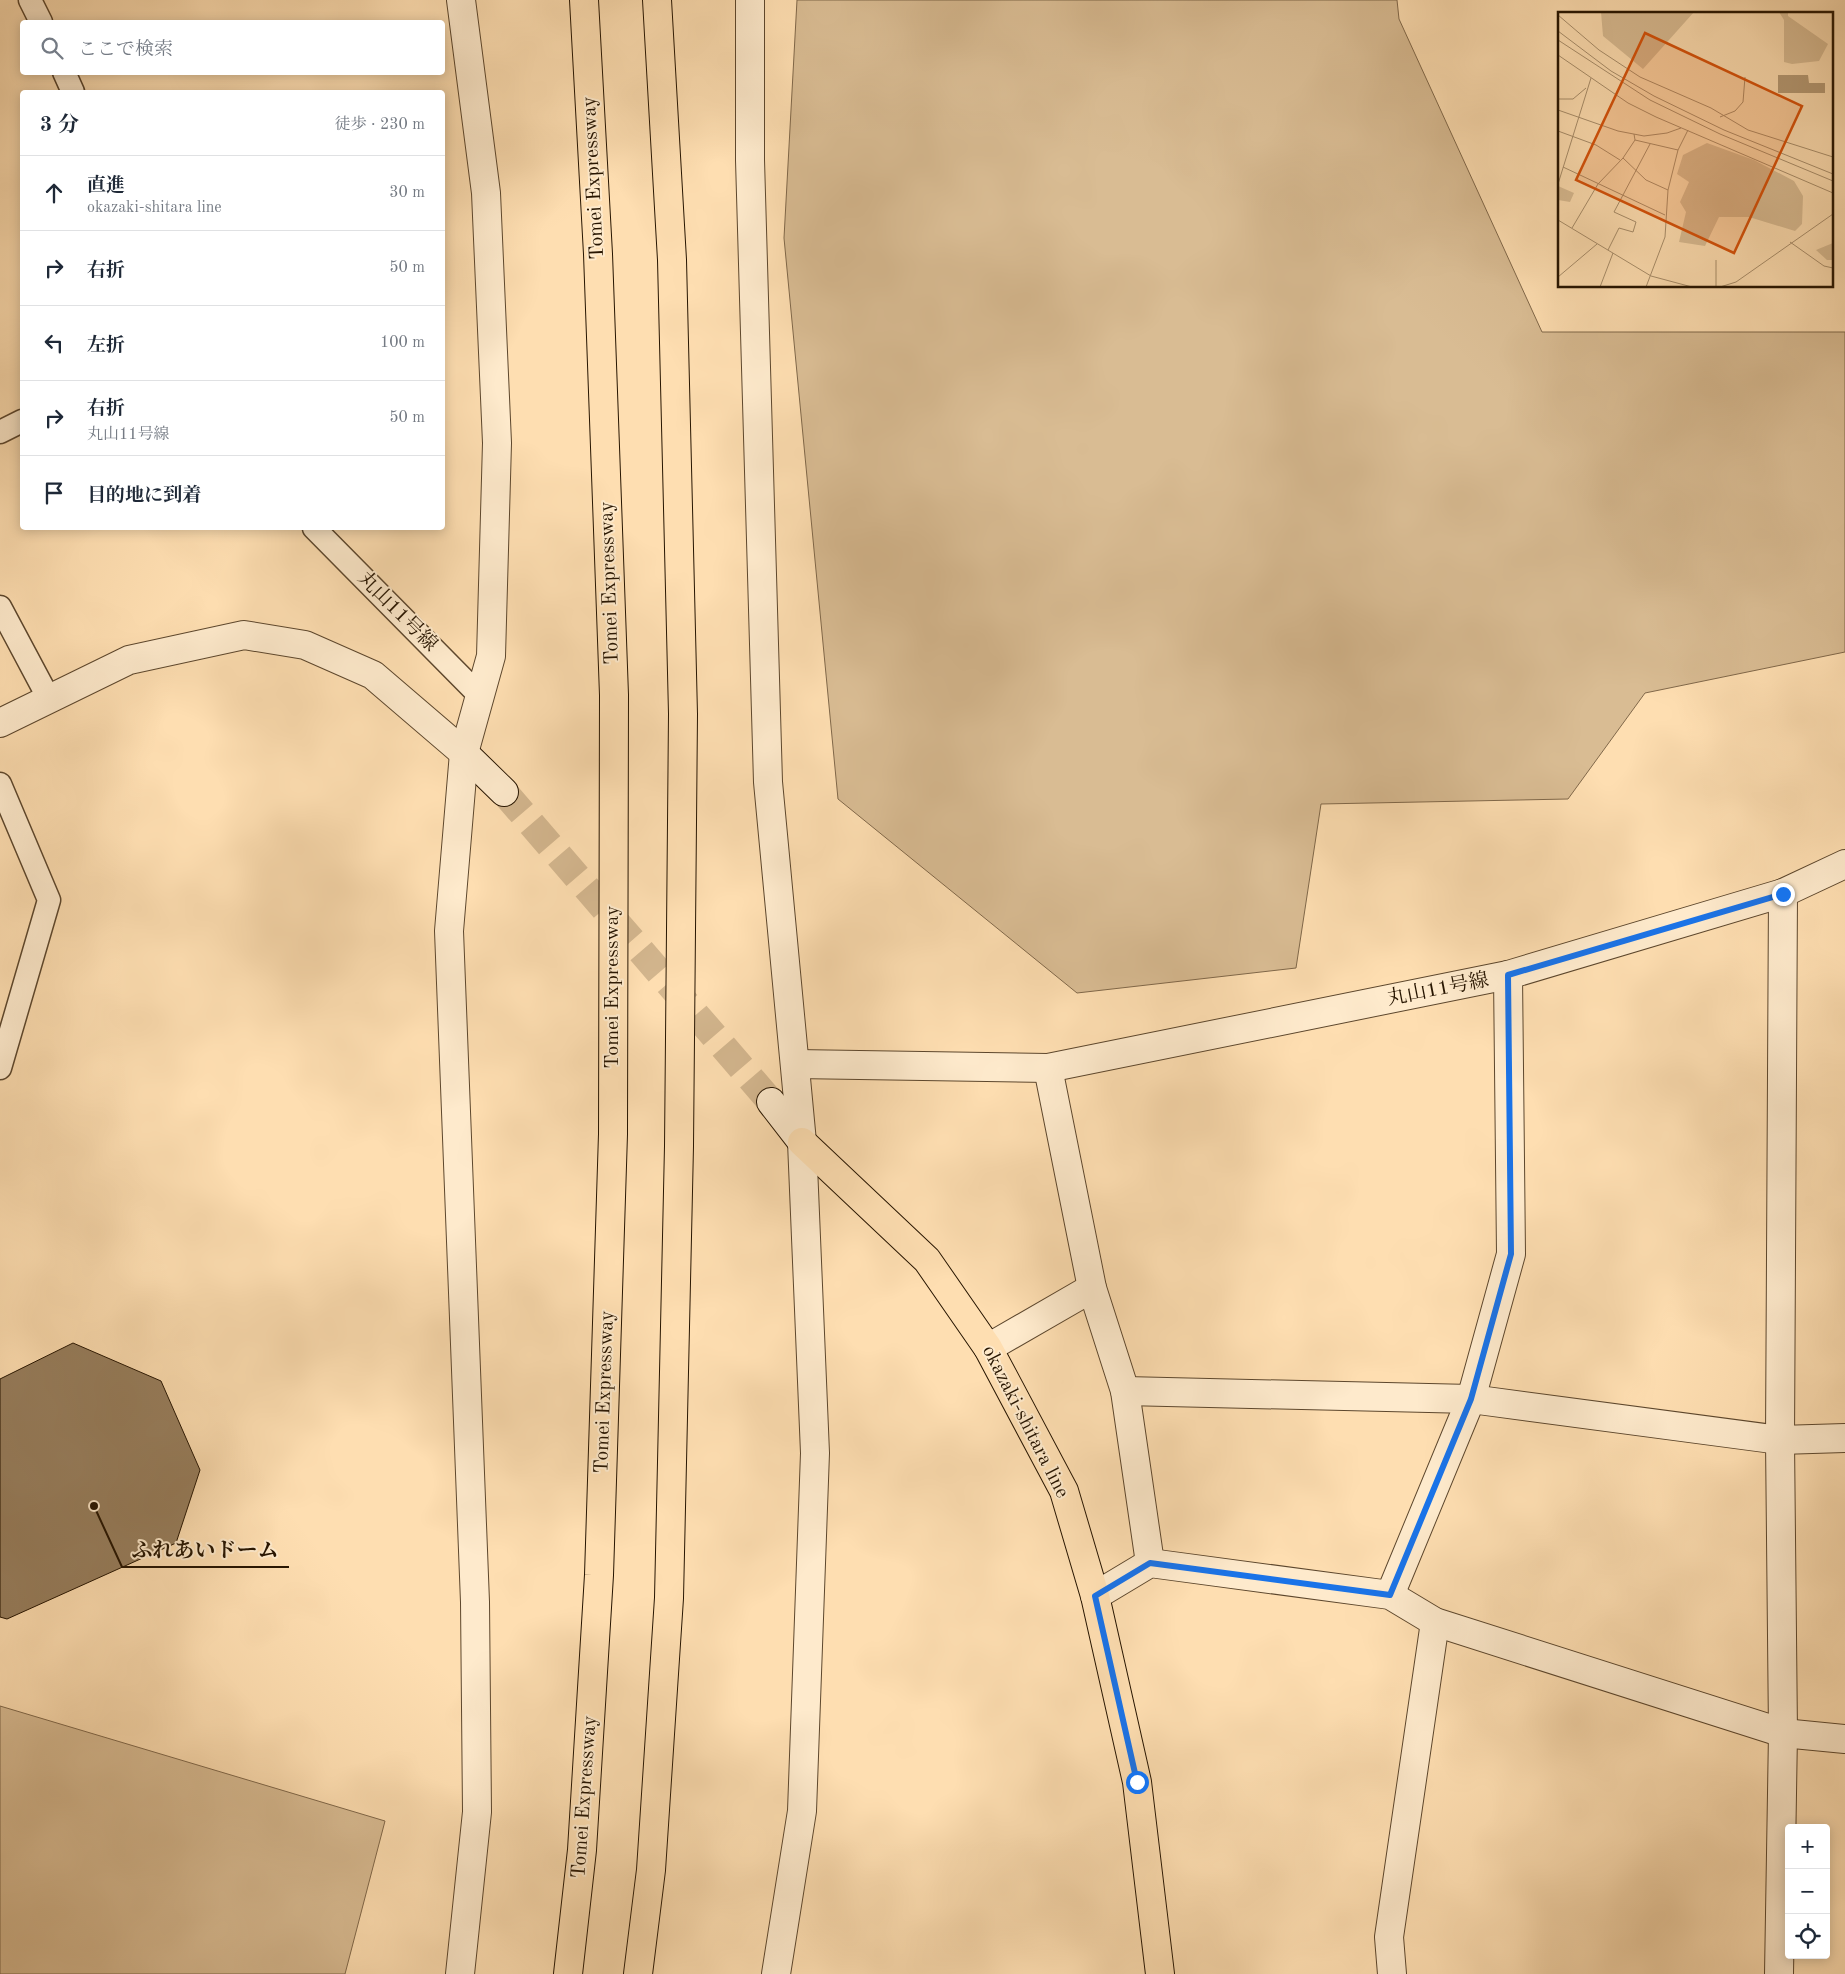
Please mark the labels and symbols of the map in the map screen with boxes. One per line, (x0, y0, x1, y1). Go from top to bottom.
inset map (1558, 12, 1832, 288)
street label: Tomei Expressway (580, 96, 608, 260)
street label: Tomei Expressway (597, 501, 623, 665)
street label: 丸山11号線 (353, 567, 442, 656)
route end (1772, 883, 1795, 906)
street label: Tomei Expressway (603, 905, 623, 1069)
street label: 丸山11号線 (1385, 968, 1491, 1010)
street label: Tomei Expressway (592, 1310, 618, 1474)
street label: okazaki-shitara line (978, 1342, 1072, 1502)
callout: ふれあいドーム (122, 1531, 289, 1567)
text: ふれあいドーム (132, 1539, 279, 1562)
street label: Tomei Expressway (569, 1714, 601, 1879)
route start (1126, 1771, 1149, 1794)

